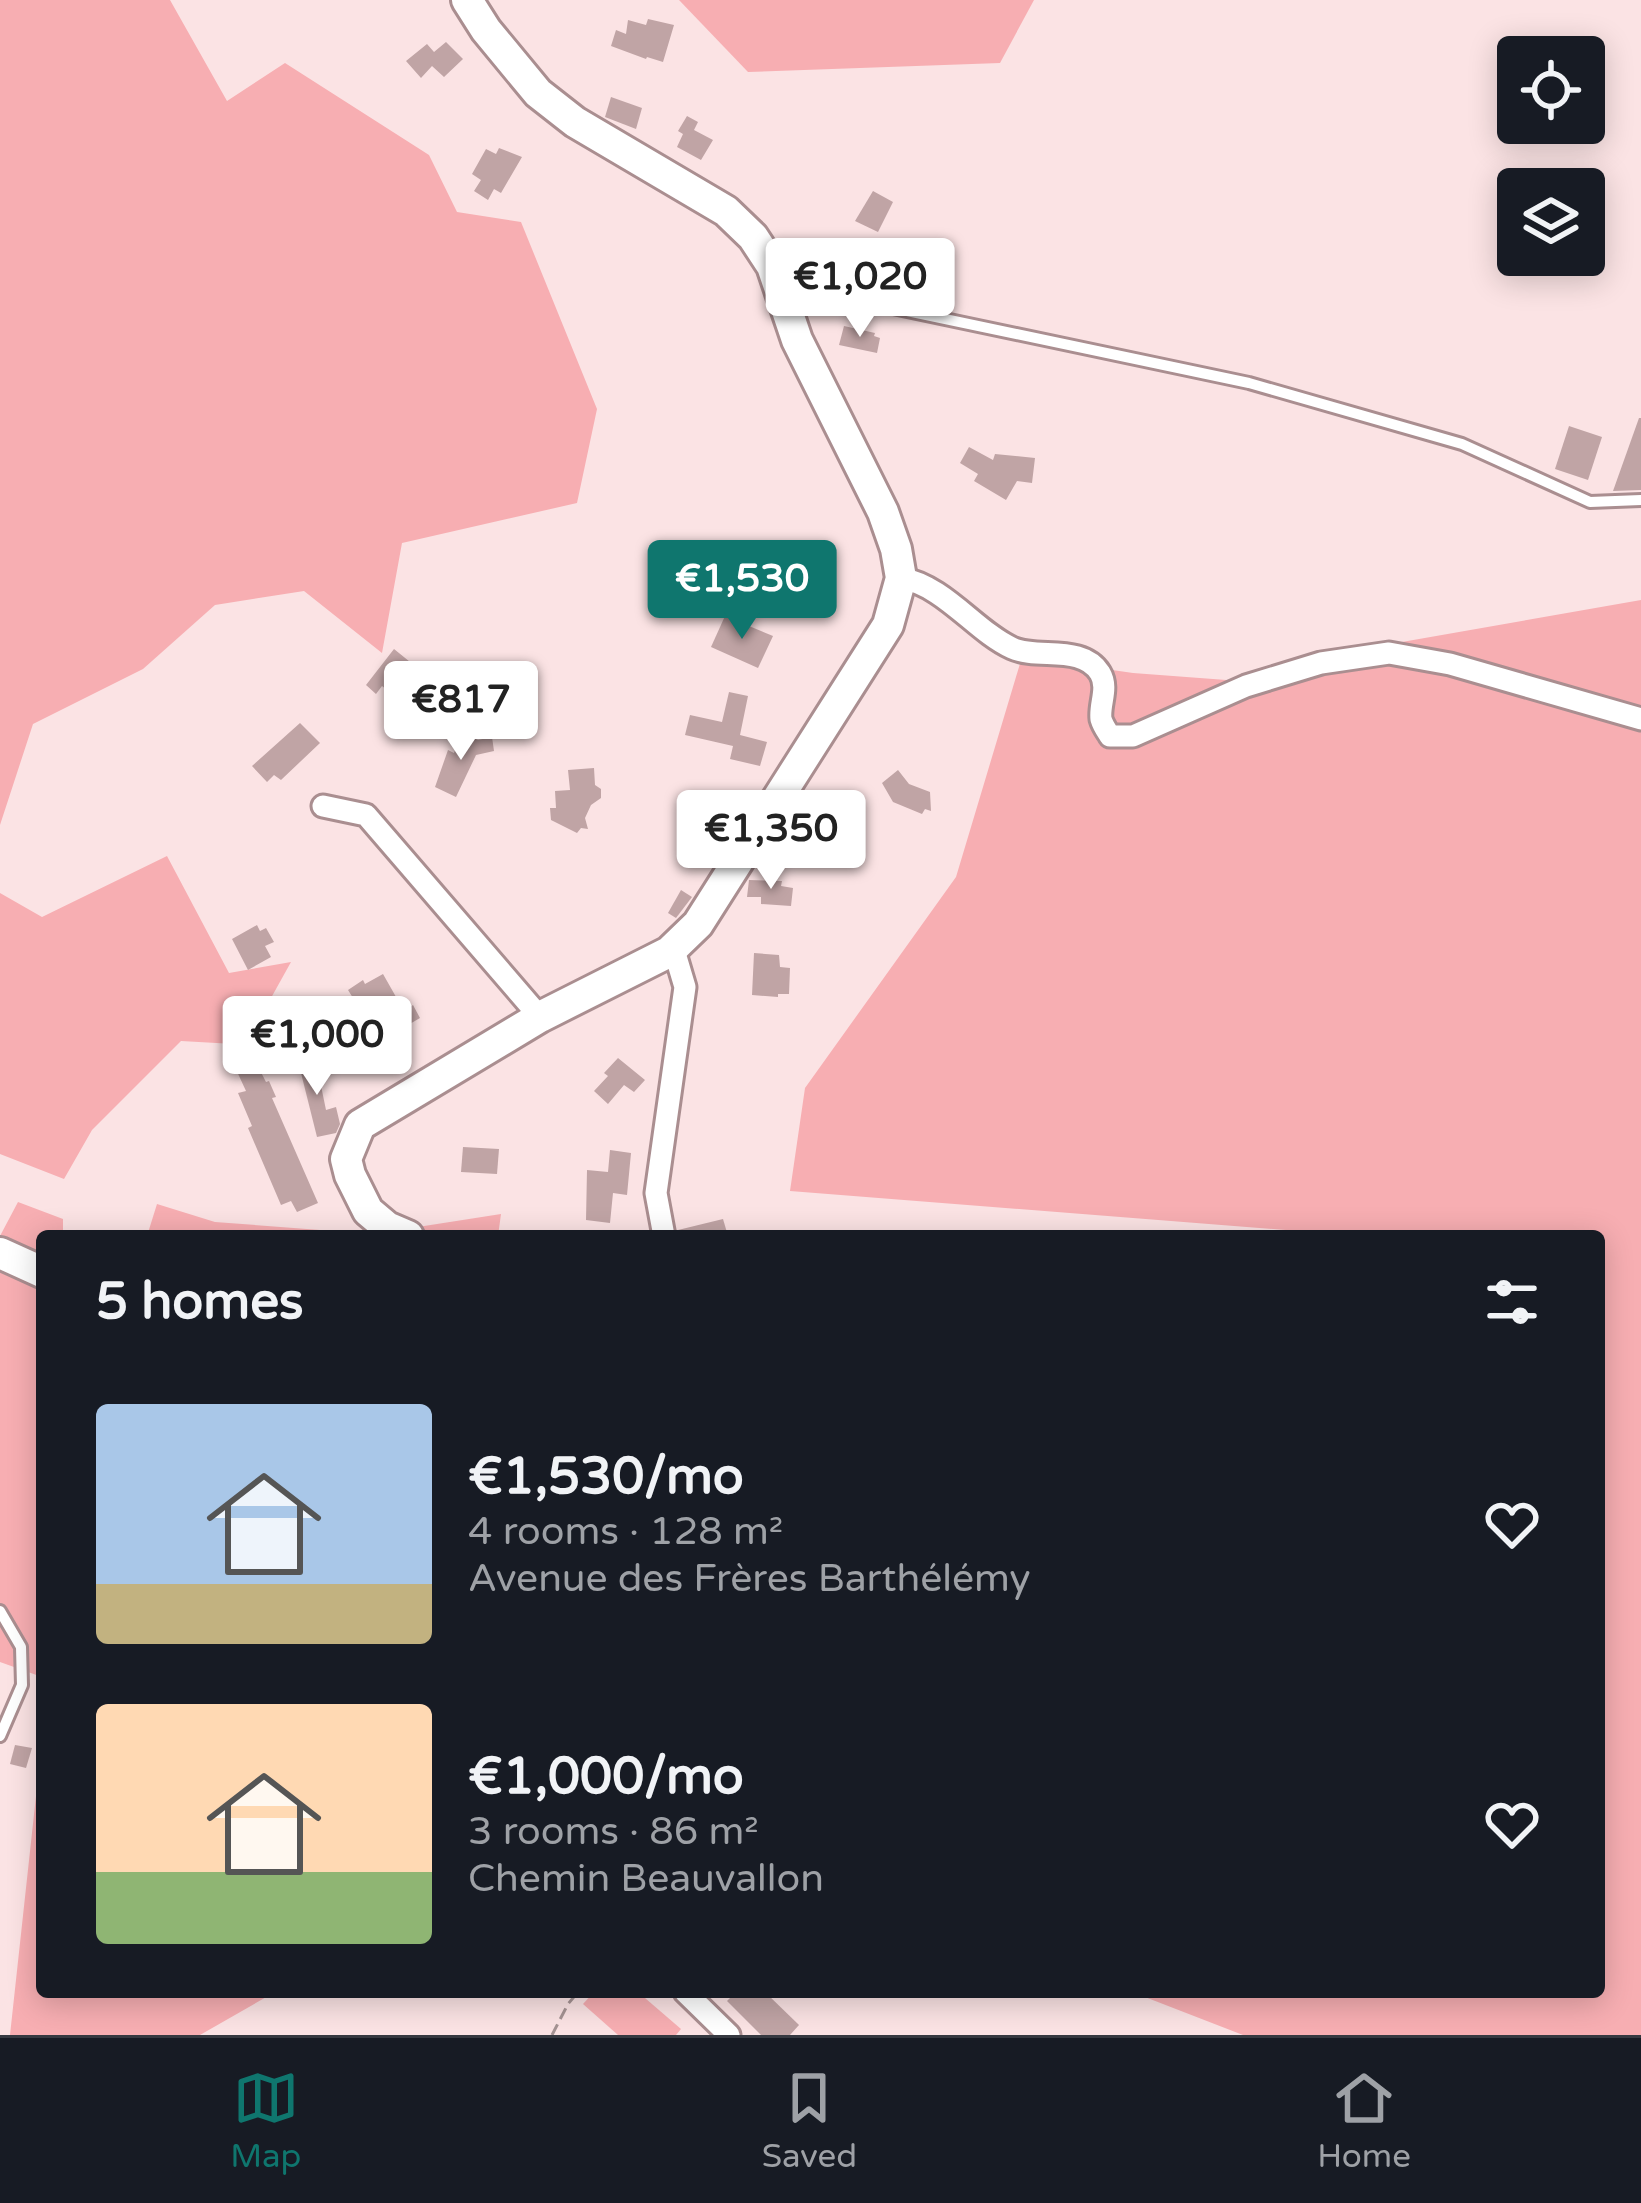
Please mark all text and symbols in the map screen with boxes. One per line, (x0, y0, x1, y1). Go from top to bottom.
map controls (1497, 36, 1605, 276)
button: locate (1497, 36, 1605, 144)
button: layers (1497, 168, 1605, 276)
pin: €1,020 (762, 238, 958, 340)
text: €1,020 (793, 253, 927, 300)
pin: €1,530 (644, 540, 840, 642)
text: €1,530 (675, 555, 809, 602)
pin: €817 (390, 661, 532, 763)
text: €817 (411, 676, 511, 723)
pin: €1,350 (673, 790, 869, 892)
text: €1,350 (704, 805, 838, 852)
pin: €1,000 (219, 996, 415, 1098)
text: €1,000 (250, 1011, 384, 1058)
icon: filters (1479, 1269, 1545, 1335)
text: 5 homes (96, 1271, 304, 1333)
text: €1,530/mo (468, 1446, 744, 1508)
icon: home (192, 1452, 336, 1596)
icon: heart (1479, 1491, 1545, 1557)
text: 4 rooms · 128 m² (468, 1508, 783, 1555)
text: Avenue des Frères Barthélémy (468, 1555, 1030, 1602)
text: €1,000/mo (468, 1746, 744, 1808)
icon: home (192, 1752, 336, 1896)
icon: heart (1479, 1791, 1545, 1857)
text: 3 rooms · 86 m² (468, 1808, 759, 1855)
text: Chemin Beauvallon (468, 1855, 824, 1902)
tab: Map (230, 2065, 301, 2176)
tab: Saved (762, 2065, 857, 2176)
tab: Home (1317, 2065, 1411, 2176)

